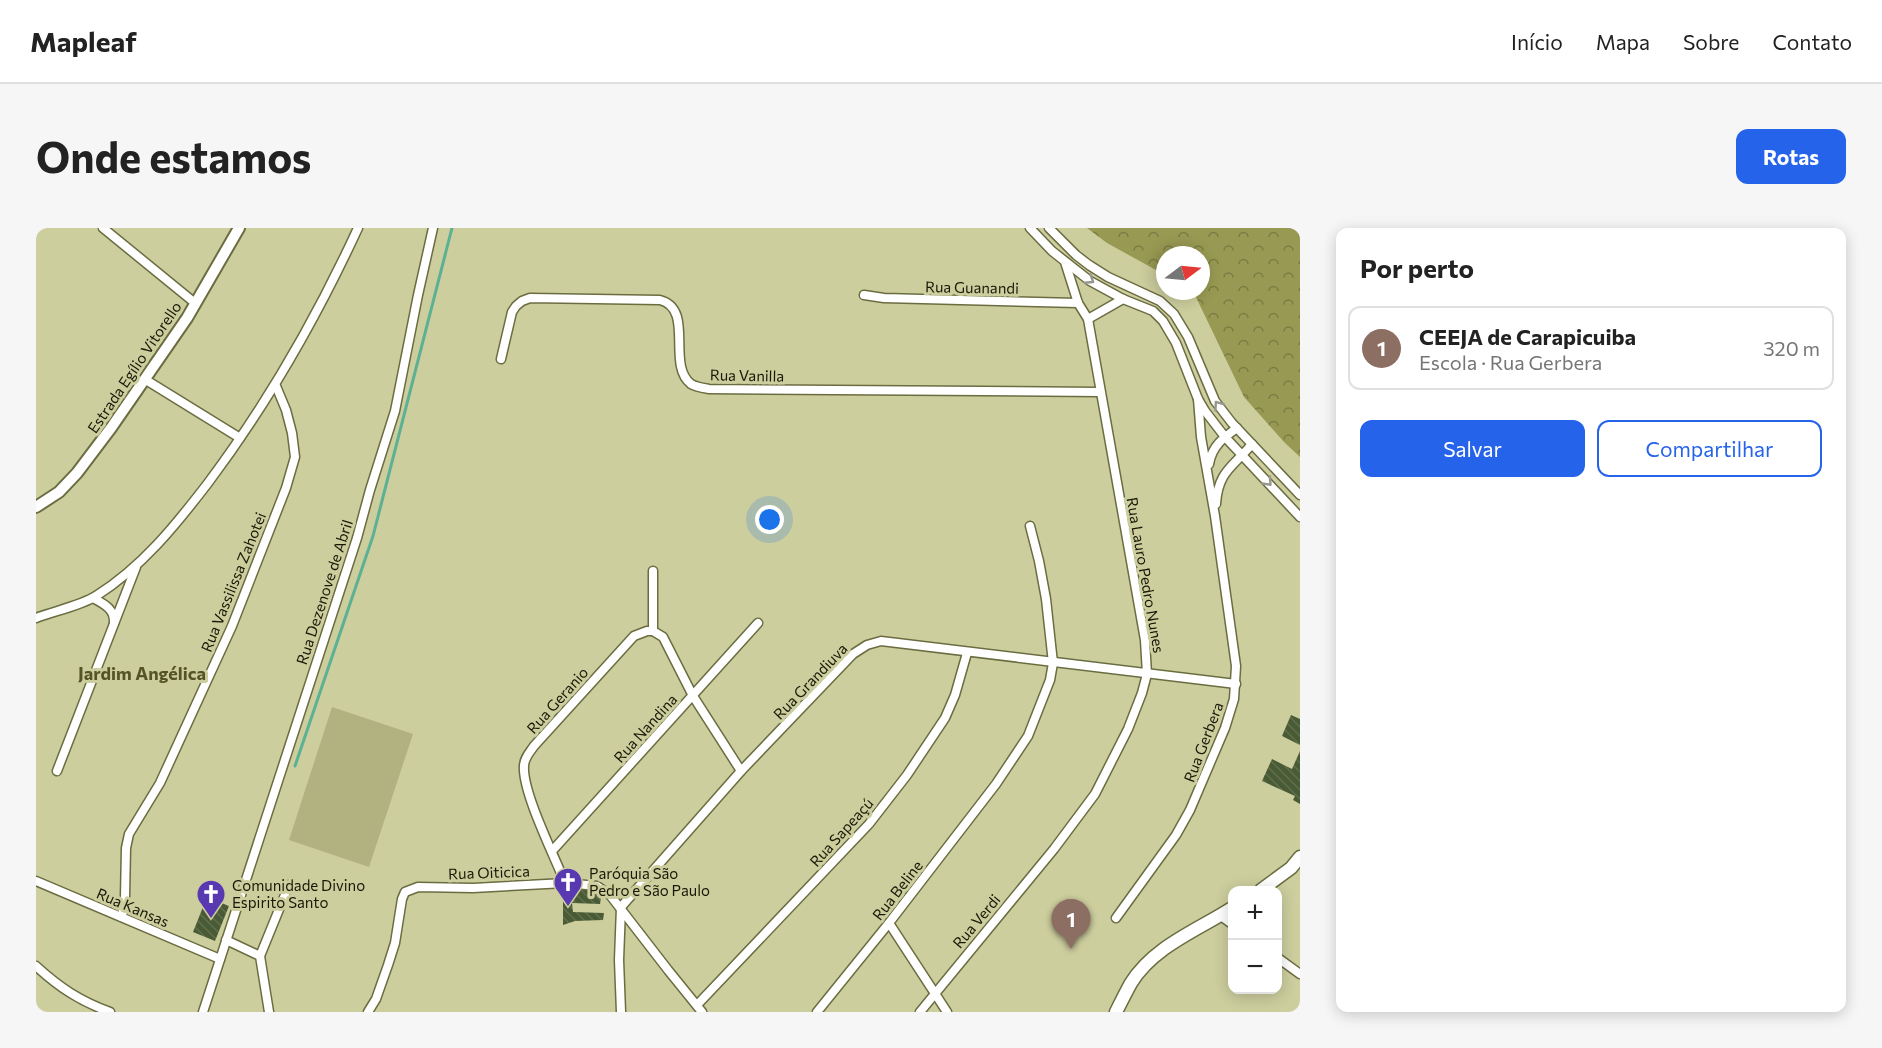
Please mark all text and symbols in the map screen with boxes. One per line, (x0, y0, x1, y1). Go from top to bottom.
text: Mapleaf (30, 24, 137, 58)
text: Início (1511, 29, 1563, 54)
text: Mapa (1596, 29, 1650, 54)
text: Sobre (1683, 29, 1739, 54)
text: Contato (1772, 29, 1852, 54)
button: Rotas (1736, 129, 1846, 184)
text: Onde estamos (36, 130, 311, 182)
north arrow (1156, 246, 1210, 300)
text: Por perto (1360, 252, 1474, 283)
one-way arrow (1083, 273, 1094, 284)
street label: Rua Guanandi (925, 277, 1019, 297)
street label: Estrada Egílio Vitorello (83, 298, 185, 436)
text: CEEJA de Carapicuiba (1419, 323, 1636, 350)
text: 1 (1377, 336, 1386, 360)
text: 320 m (1763, 336, 1820, 360)
text: Escola · Rua Gerbera (1419, 350, 1602, 374)
street label: Rua Vanilla (710, 365, 784, 385)
one-way arrow (1214, 401, 1225, 412)
button: Salvar (1360, 420, 1585, 477)
button: Compartilhar (1597, 420, 1822, 477)
one-way arrow (1261, 475, 1272, 486)
street label: Rua Lauro Pedro Nunes (1123, 496, 1169, 654)
your location (755, 505, 784, 534)
street label: Rua Vassilissa Zahotei (197, 510, 269, 654)
street label: Rua Dezenove de Abril (292, 517, 356, 667)
street label: Rua Grandiuva (769, 639, 851, 723)
district label: Jardim Angélica (78, 662, 206, 684)
street label: Rua Geranio (523, 663, 592, 737)
street label: Rua Nandina (610, 690, 680, 766)
street label: Rua Gerbera (1179, 699, 1227, 785)
street label: Rua Sapeaçú (805, 794, 877, 870)
street label: Rua Beline (868, 856, 926, 923)
street label: Rua Oiticica (448, 862, 530, 882)
place label: Paróquia São Pedro e São Paulo (589, 864, 710, 899)
church icon: Paróquia São Pedro e São Paulo (552, 866, 584, 908)
place label: Comunidade Divino Espirito Santo (232, 876, 365, 911)
church icon: Comunidade Divino Espirito Santo (195, 878, 227, 920)
street label: Rua Kansas (94, 884, 172, 930)
map controls (1228, 886, 1282, 994)
button: + (1228, 886, 1282, 940)
street label: Rua Verdi (948, 891, 1004, 951)
pin: 1 (1052, 900, 1090, 949)
button: − (1228, 940, 1282, 994)

